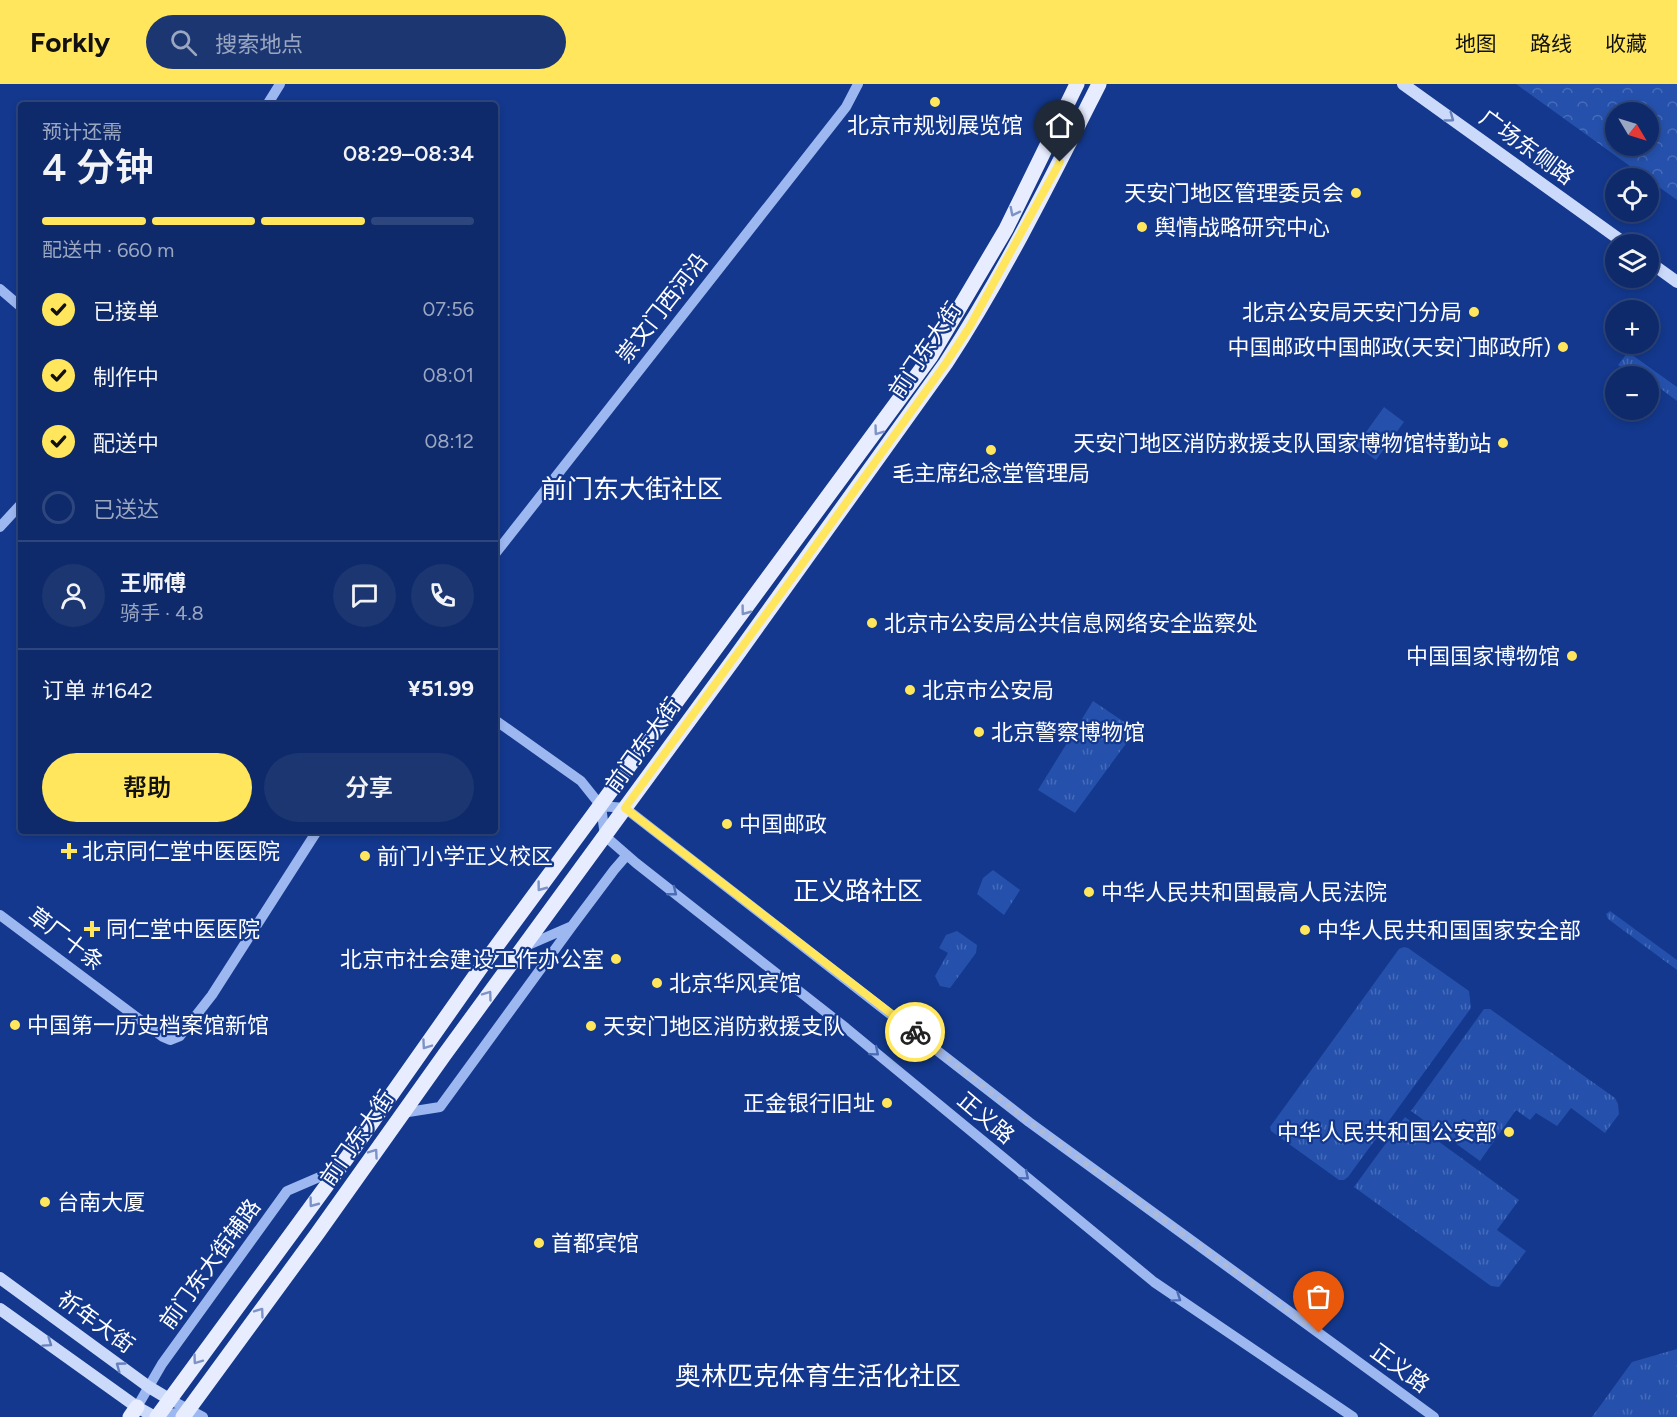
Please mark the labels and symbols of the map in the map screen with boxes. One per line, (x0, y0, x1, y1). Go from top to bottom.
marker: 北京市规划展览馆 (928, 95, 942, 109)
pin (1034, 100, 1085, 162)
north arrow (1605, 102, 1659, 156)
street label: 广场东侧路 (1475, 104, 1579, 190)
one-way arrow (1444, 111, 1455, 122)
place label: 北京市规划展览馆 (847, 112, 1023, 139)
place label: 天安门地区管理委员会 (1124, 180, 1344, 207)
marker: 天安门地区管理委员会 (1349, 186, 1363, 200)
one-way arrow (1010, 205, 1022, 216)
place label: 舆情战略研究中心 (1154, 214, 1330, 241)
marker: 舆情战略研究中心 (1135, 220, 1149, 234)
street label: 崇文门西河沿 (611, 248, 713, 368)
street label: 前门东大街 (883, 297, 967, 403)
place label: 北京公安局天安门分局 (1242, 299, 1462, 326)
marker: 北京公安局天安门分局 (1467, 305, 1481, 319)
place label: 中国邮政中国邮政(天安门邮政所) (1228, 334, 1551, 361)
marker: 中国邮政中国邮政(天安门邮政所) (1556, 340, 1570, 354)
one-way arrow (874, 424, 885, 435)
place label: 天安门地区消防救援支队国家博物馆特勤站 (1073, 430, 1491, 457)
marker: 天安门地区消防救援支队国家博物馆特勤站 (1496, 436, 1510, 450)
marker: 毛主席纪念堂管理局 (984, 443, 998, 457)
place label: 毛主席纪念堂管理局 (892, 460, 1090, 487)
district label: 前门东大街社区 (541, 473, 723, 505)
one-way arrow (741, 604, 752, 615)
place label: 北京市公安局公共信息网络安全监察处 (884, 610, 1258, 637)
marker: 北京市公安局公共信息网络安全监察处 (865, 616, 879, 630)
place label: 中国国家博物馆 (1406, 643, 1560, 670)
marker: 中国国家博物馆 (1565, 649, 1579, 663)
place label: 北京市公安局 (922, 677, 1054, 704)
marker: 北京市公安局 (903, 683, 917, 697)
street label: 前门东大街 (600, 693, 686, 797)
place label: 北京警察博物馆 (991, 719, 1145, 746)
marker: 北京警察博物馆 (972, 725, 986, 739)
place label: 中国邮政 (739, 811, 827, 838)
marker: 中国邮政 (720, 817, 734, 831)
place label: 北京同仁堂中医医院 (82, 838, 280, 865)
marker: 北京同仁堂中医医院 (60, 842, 78, 860)
place label: 前门小学正义校区 (377, 843, 553, 870)
marker: 前门小学正义校区 (358, 849, 372, 863)
district label: 正义路社区 (793, 875, 923, 907)
place label: 中华人民共和国最高人民法院 (1101, 879, 1387, 906)
one-way arrow (537, 880, 548, 891)
one-way arrow (666, 884, 677, 895)
marker: 中华人民共和国最高人民法院 (1082, 885, 1096, 899)
street label: 草厂十条 (23, 902, 109, 976)
place label: 同仁堂中医医院 (106, 916, 260, 943)
place label: 中华人民共和国国家安全部 (1317, 917, 1581, 944)
marker: 同仁堂中医医院 (83, 920, 101, 938)
marker: 中华人民共和国国家安全部 (1298, 923, 1312, 937)
place label: 北京市社会建设工作办公室 (340, 946, 604, 973)
marker: 北京市社会建设工作办公室 (609, 952, 623, 966)
place label: 北京华风宾馆 (669, 970, 801, 997)
marker: 北京华风宾馆 (650, 976, 664, 990)
one-way arrow (481, 991, 492, 1002)
courier (885, 1002, 945, 1062)
place label: 中国第一历史档案馆新馆 (27, 1012, 269, 1039)
place label: 天安门地区消防救援支队 (603, 1013, 845, 1040)
marker: 中国第一历史档案馆新馆 (8, 1018, 22, 1032)
marker: 天安门地区消防救援支队 (584, 1019, 598, 1033)
one-way arrow (422, 1038, 433, 1049)
one-way arrow (868, 1045, 879, 1056)
street label: 前门东大街 (314, 1085, 400, 1191)
street label: 正义路 (952, 1086, 1020, 1150)
place label: 正金银行旧址 (743, 1090, 875, 1117)
marker: 正金银行旧址 (880, 1096, 894, 1110)
place label: 中华人民共和国公安部 (1277, 1119, 1497, 1146)
marker: 中华人民共和国公安部 (1502, 1125, 1516, 1139)
one-way arrow (367, 1149, 378, 1160)
one-way arrow (1018, 1169, 1029, 1180)
place label: 台南大厦 (57, 1189, 145, 1216)
street label: 前门东大街辅路 (154, 1194, 266, 1334)
marker: 台南大厦 (38, 1195, 52, 1209)
one-way arrow (309, 1197, 320, 1208)
place label: 首都宾馆 (551, 1230, 639, 1257)
marker: 首都宾馆 (532, 1236, 546, 1250)
pin (1293, 1271, 1344, 1333)
street label: 祈年大街 (52, 1285, 140, 1359)
one-way arrow (1171, 1291, 1182, 1302)
one-way arrow (253, 1307, 264, 1318)
one-way arrow (41, 1336, 52, 1347)
street label: 正义路 (1365, 1338, 1435, 1398)
one-way arrow (193, 1354, 204, 1365)
district label: 奥林匹克体育生活化社区 (675, 1360, 961, 1392)
one-way arrow (116, 1362, 127, 1373)

